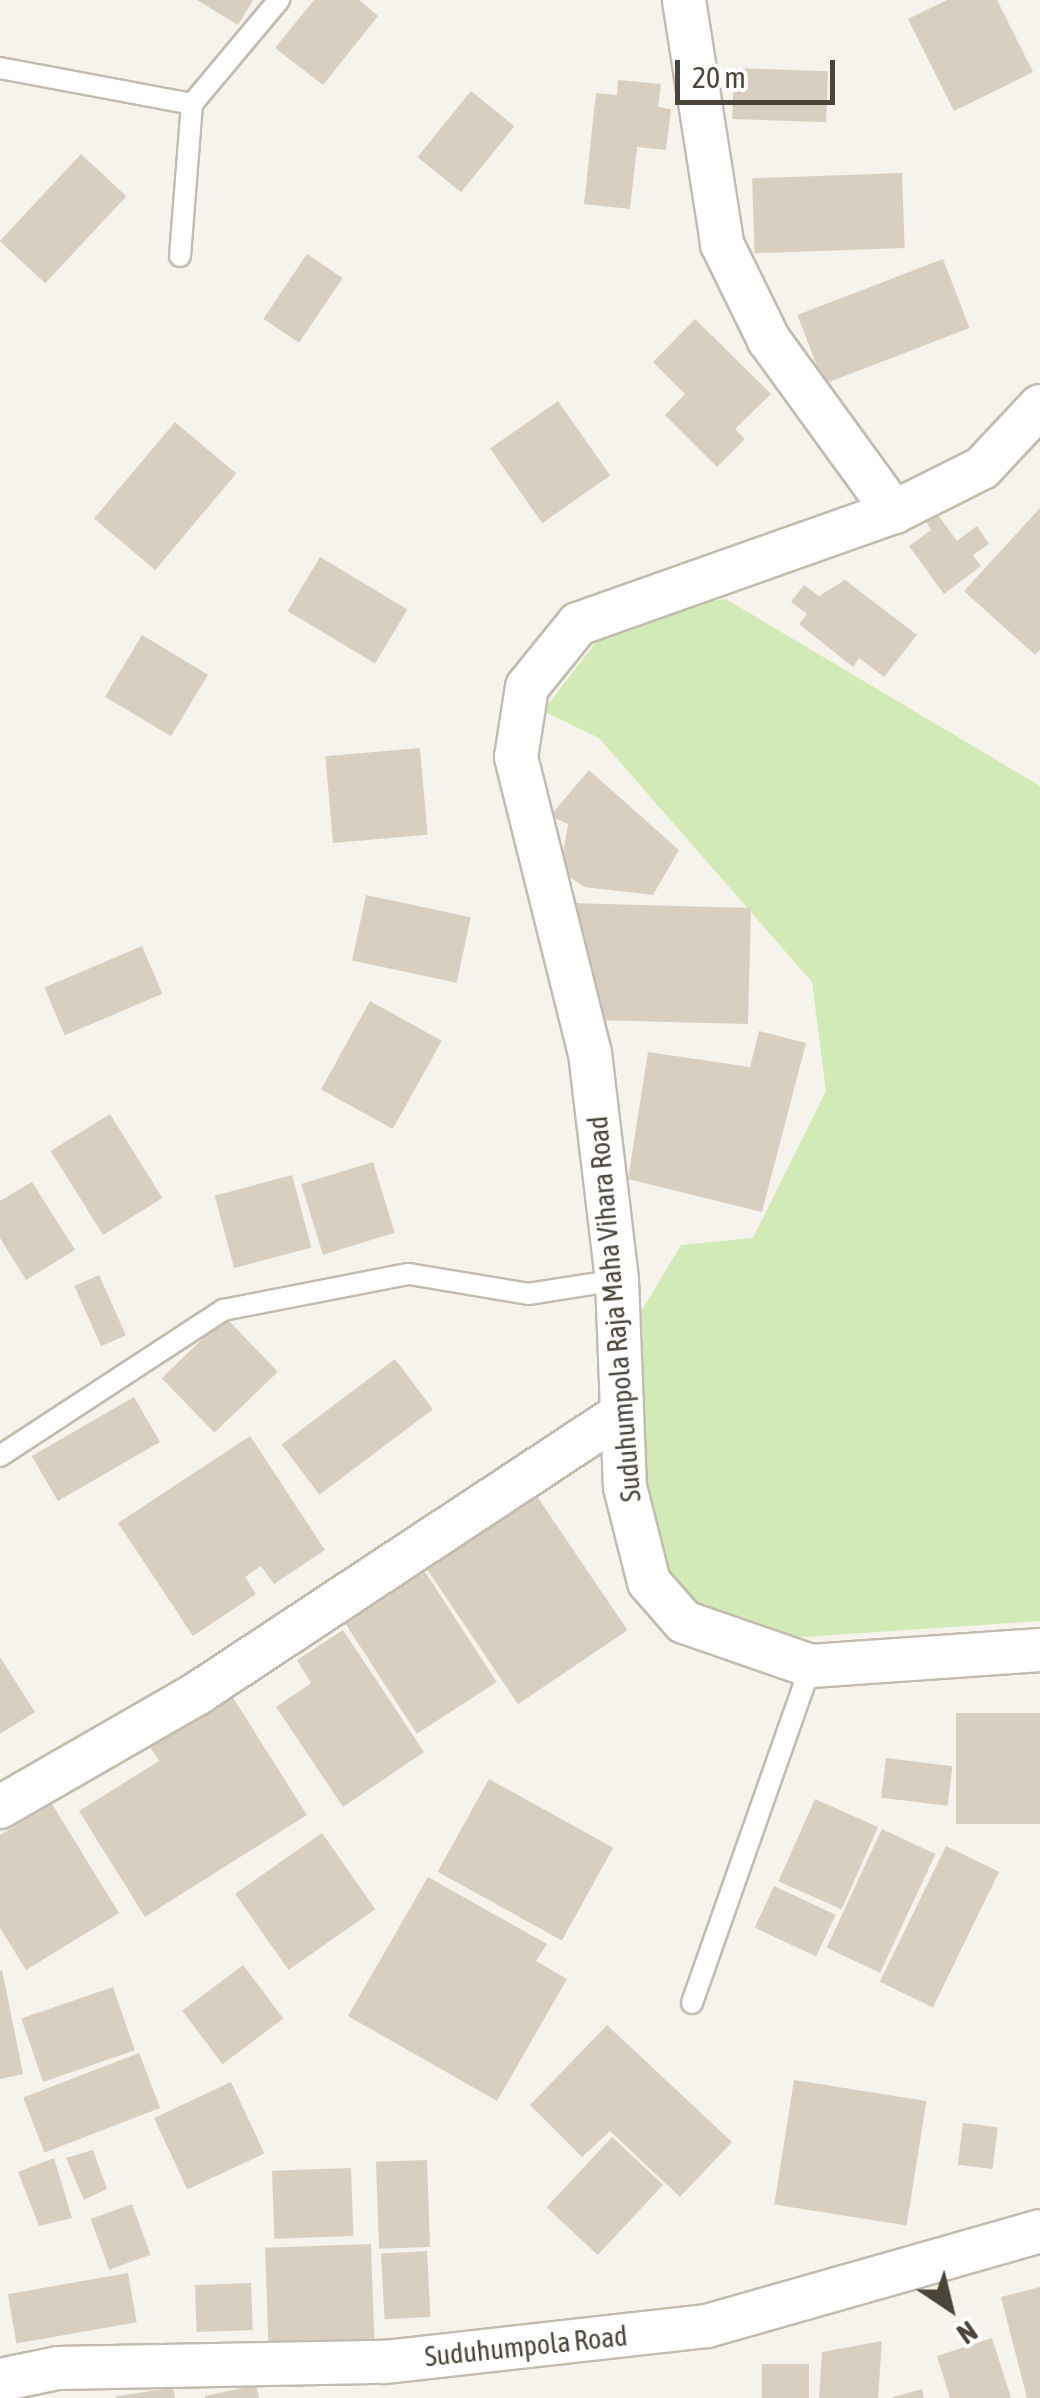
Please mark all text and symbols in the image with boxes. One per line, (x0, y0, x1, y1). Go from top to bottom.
scale bar (680, 40, 840, 102)
text: 20 m (692, 60, 746, 94)
street label: Suduhumpola Raja Maha Vihara Road (580, 1115, 648, 1503)
north arrow (900, 2258, 1000, 2358)
text: N (951, 2315, 983, 2350)
street label: Suduhumpola Road (423, 2319, 629, 2373)

